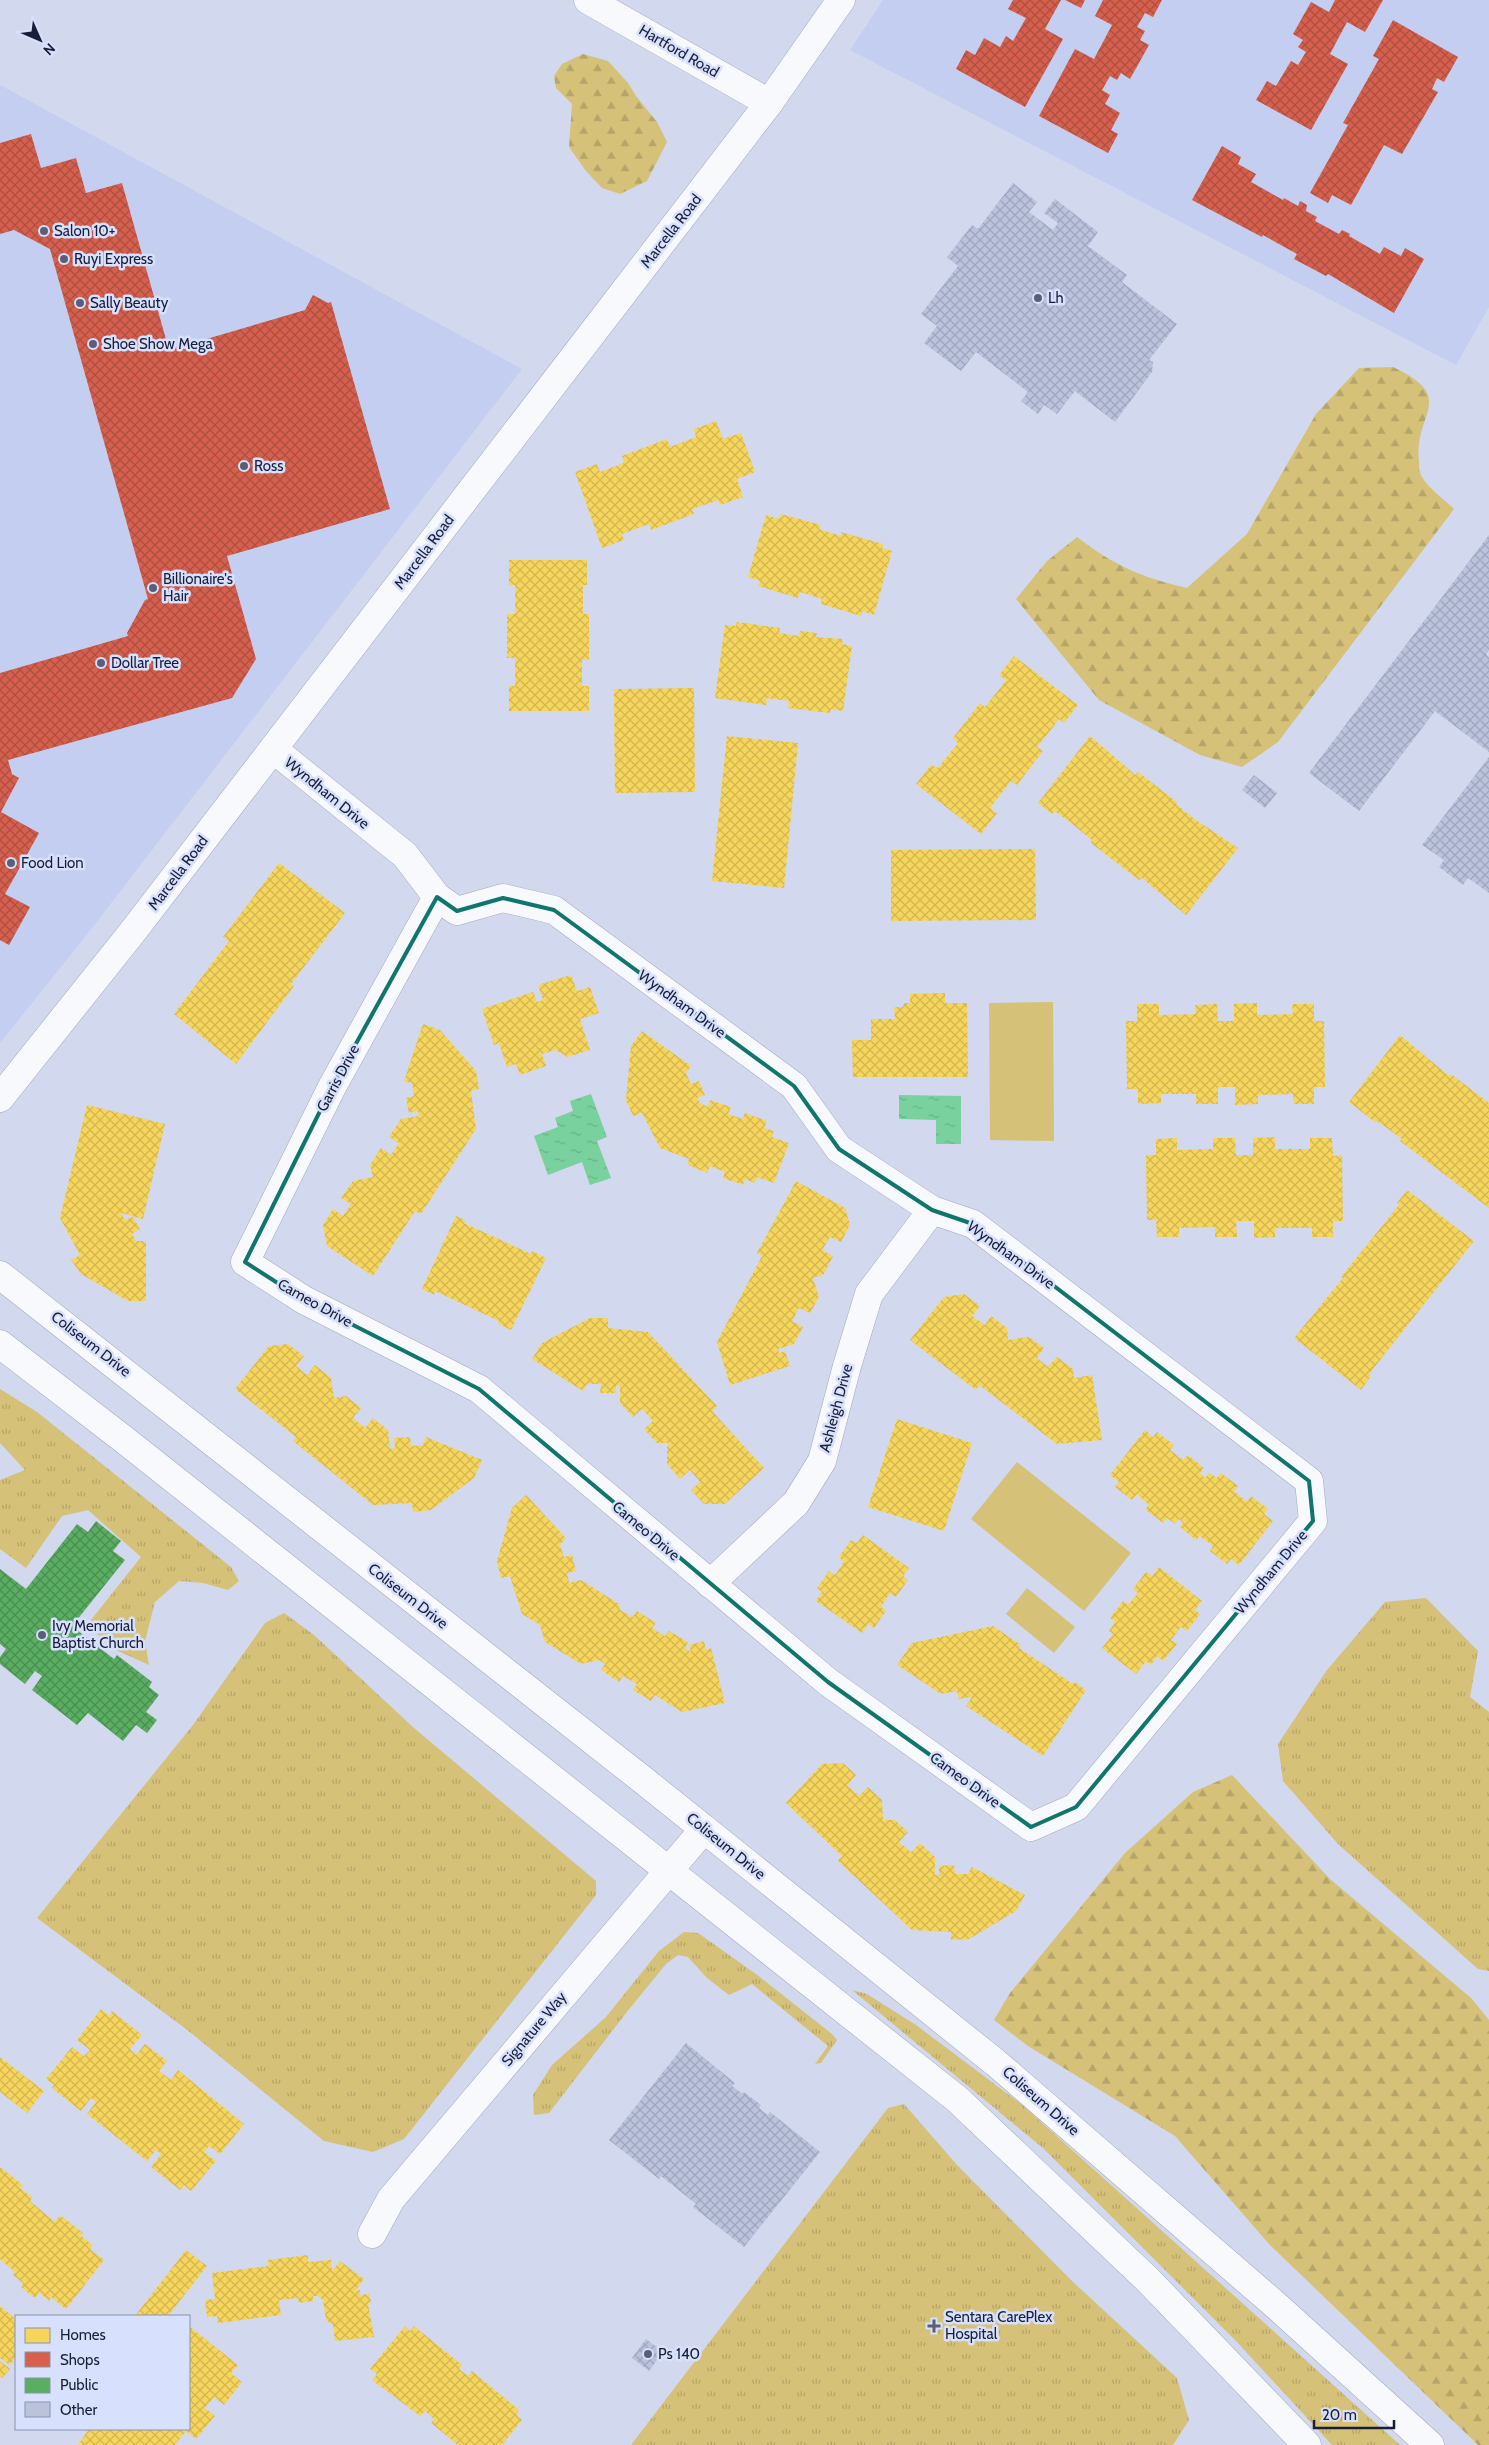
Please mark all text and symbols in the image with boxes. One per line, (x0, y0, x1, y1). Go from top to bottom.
north arrow (15, 15, 65, 65)
street label: Hartford Road (636, 21, 722, 81)
text: N (39, 39, 59, 59)
street label: Marcella Road (637, 191, 705, 271)
place label: Salon 10+ (54, 222, 115, 240)
marker: Salon 10+ (38, 225, 50, 237)
place label: Ruyi Express (74, 250, 153, 268)
marker: Ruyi Express (58, 253, 70, 265)
place label: Lh (1048, 289, 1064, 307)
marker: Lh (1032, 292, 1044, 304)
place label: Sally Beauty (90, 294, 169, 312)
marker: Sally Beauty (74, 297, 86, 309)
place label: Shoe Show Mega (103, 335, 213, 353)
marker: Shoe Show Mega (87, 338, 99, 350)
place label: Ross (254, 457, 283, 475)
marker: Ross (238, 460, 250, 472)
street label: Marcella Road (390, 511, 458, 593)
place label: Billionaire's Hair (163, 570, 233, 605)
marker: Billionaire's Hair (147, 582, 159, 594)
place label: Dollar Tree (111, 654, 179, 672)
marker: Dollar Tree (95, 657, 107, 669)
street label: Wyndham Drive (281, 753, 373, 833)
street label: Marcella Road (144, 832, 212, 914)
place label: Food Lion (21, 854, 84, 872)
marker: Food Lion (5, 857, 17, 869)
street label: Wyndham Drive (635, 966, 730, 1042)
street label: Garris Drive (313, 1041, 363, 1115)
street label: Wyndham Drive (964, 1217, 1059, 1293)
street label: Cameo Drive (275, 1275, 356, 1331)
street label: Coliseum Drive (48, 1307, 135, 1381)
street label: Ashleigh Drive (816, 1362, 856, 1454)
street label: Cameo Drive (609, 1498, 684, 1565)
street label: Wyndham Drive (1231, 1526, 1311, 1618)
street label: Coliseum Drive (365, 1559, 452, 1633)
place label: Ivy Memorial Baptist Church (52, 1617, 144, 1652)
marker: Ivy Memorial Baptist Church (36, 1629, 48, 1641)
street label: Cameo Drive (926, 1748, 1004, 1812)
street label: Coliseum Drive (683, 1809, 769, 1883)
street label: Signature Way (498, 1988, 571, 2070)
street label: Coliseum Drive (999, 2063, 1083, 2139)
place label: Sentara CarePlex Hospital (945, 2308, 1052, 2343)
legend (15, 2315, 190, 2430)
marker: Sentara CarePlex Hospital (927, 2319, 941, 2333)
text: Homes (60, 2326, 106, 2344)
place label: Ps 140 (658, 2345, 700, 2363)
marker: Ps 140 (642, 2348, 654, 2360)
text: Shops (60, 2351, 100, 2369)
text: Public (60, 2376, 98, 2394)
scale bar (1314, 2398, 1394, 2430)
text: Other (60, 2401, 97, 2419)
text: 20 m (1322, 2406, 1357, 2424)

